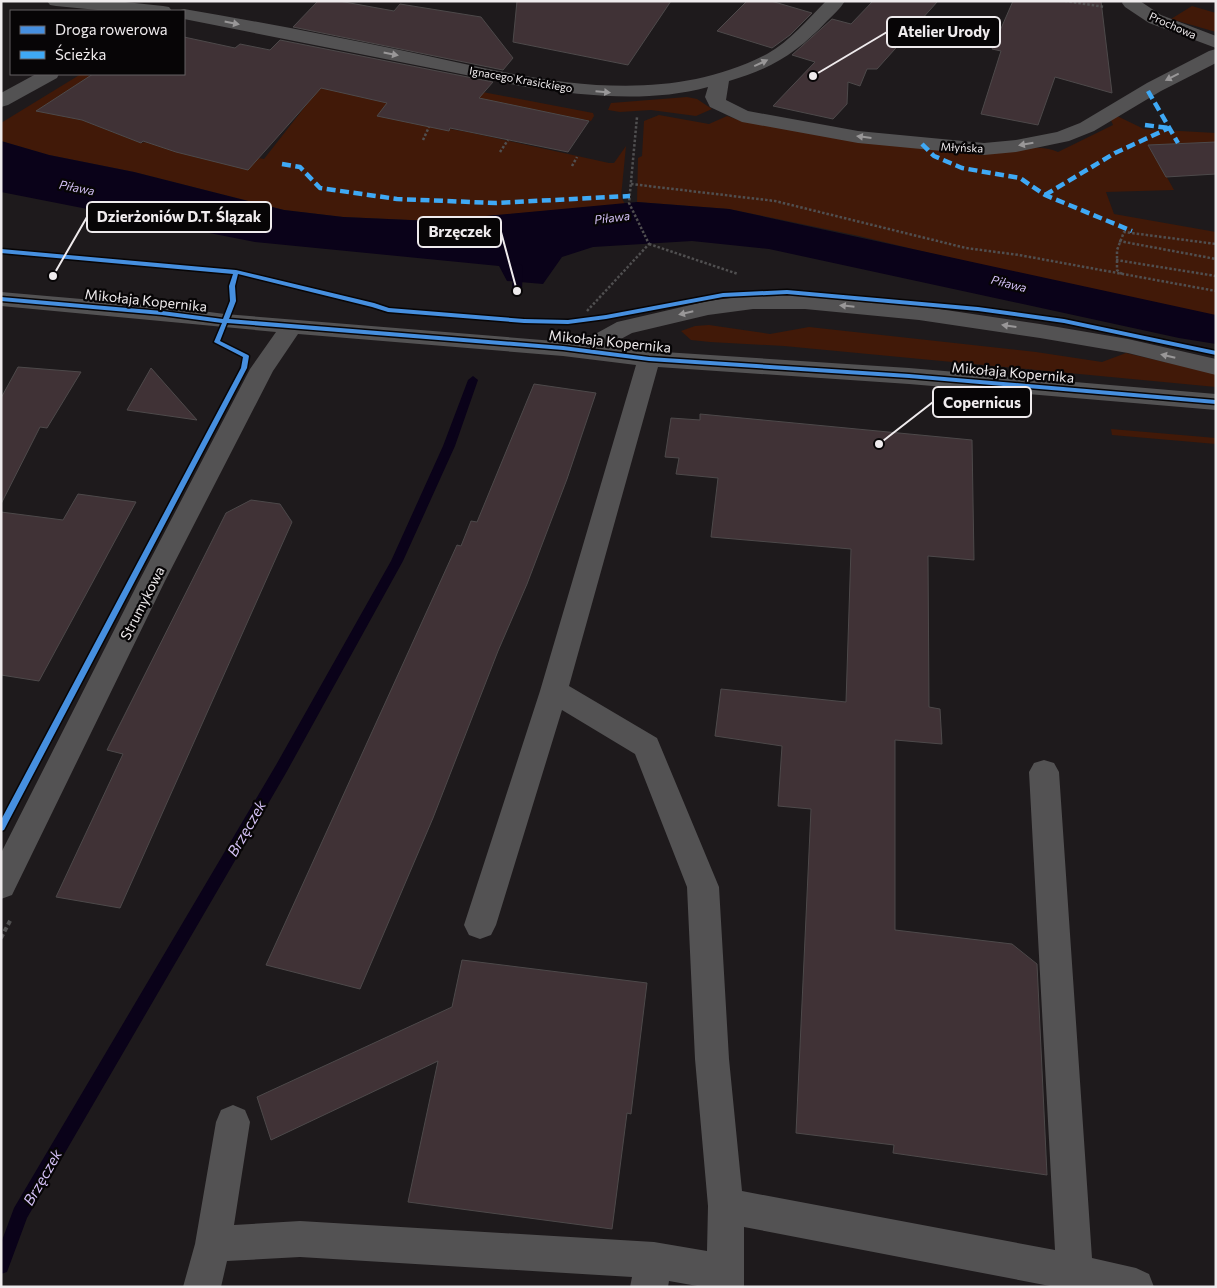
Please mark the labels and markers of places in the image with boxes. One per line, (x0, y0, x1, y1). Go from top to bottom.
callout: Atelier Urody (887, 17, 1000, 47)
callout: Dzierżoniów D.T. Ślązak (87, 202, 271, 232)
callout: Brzęczek (418, 217, 501, 247)
callout: Copernicus (933, 387, 1031, 417)

